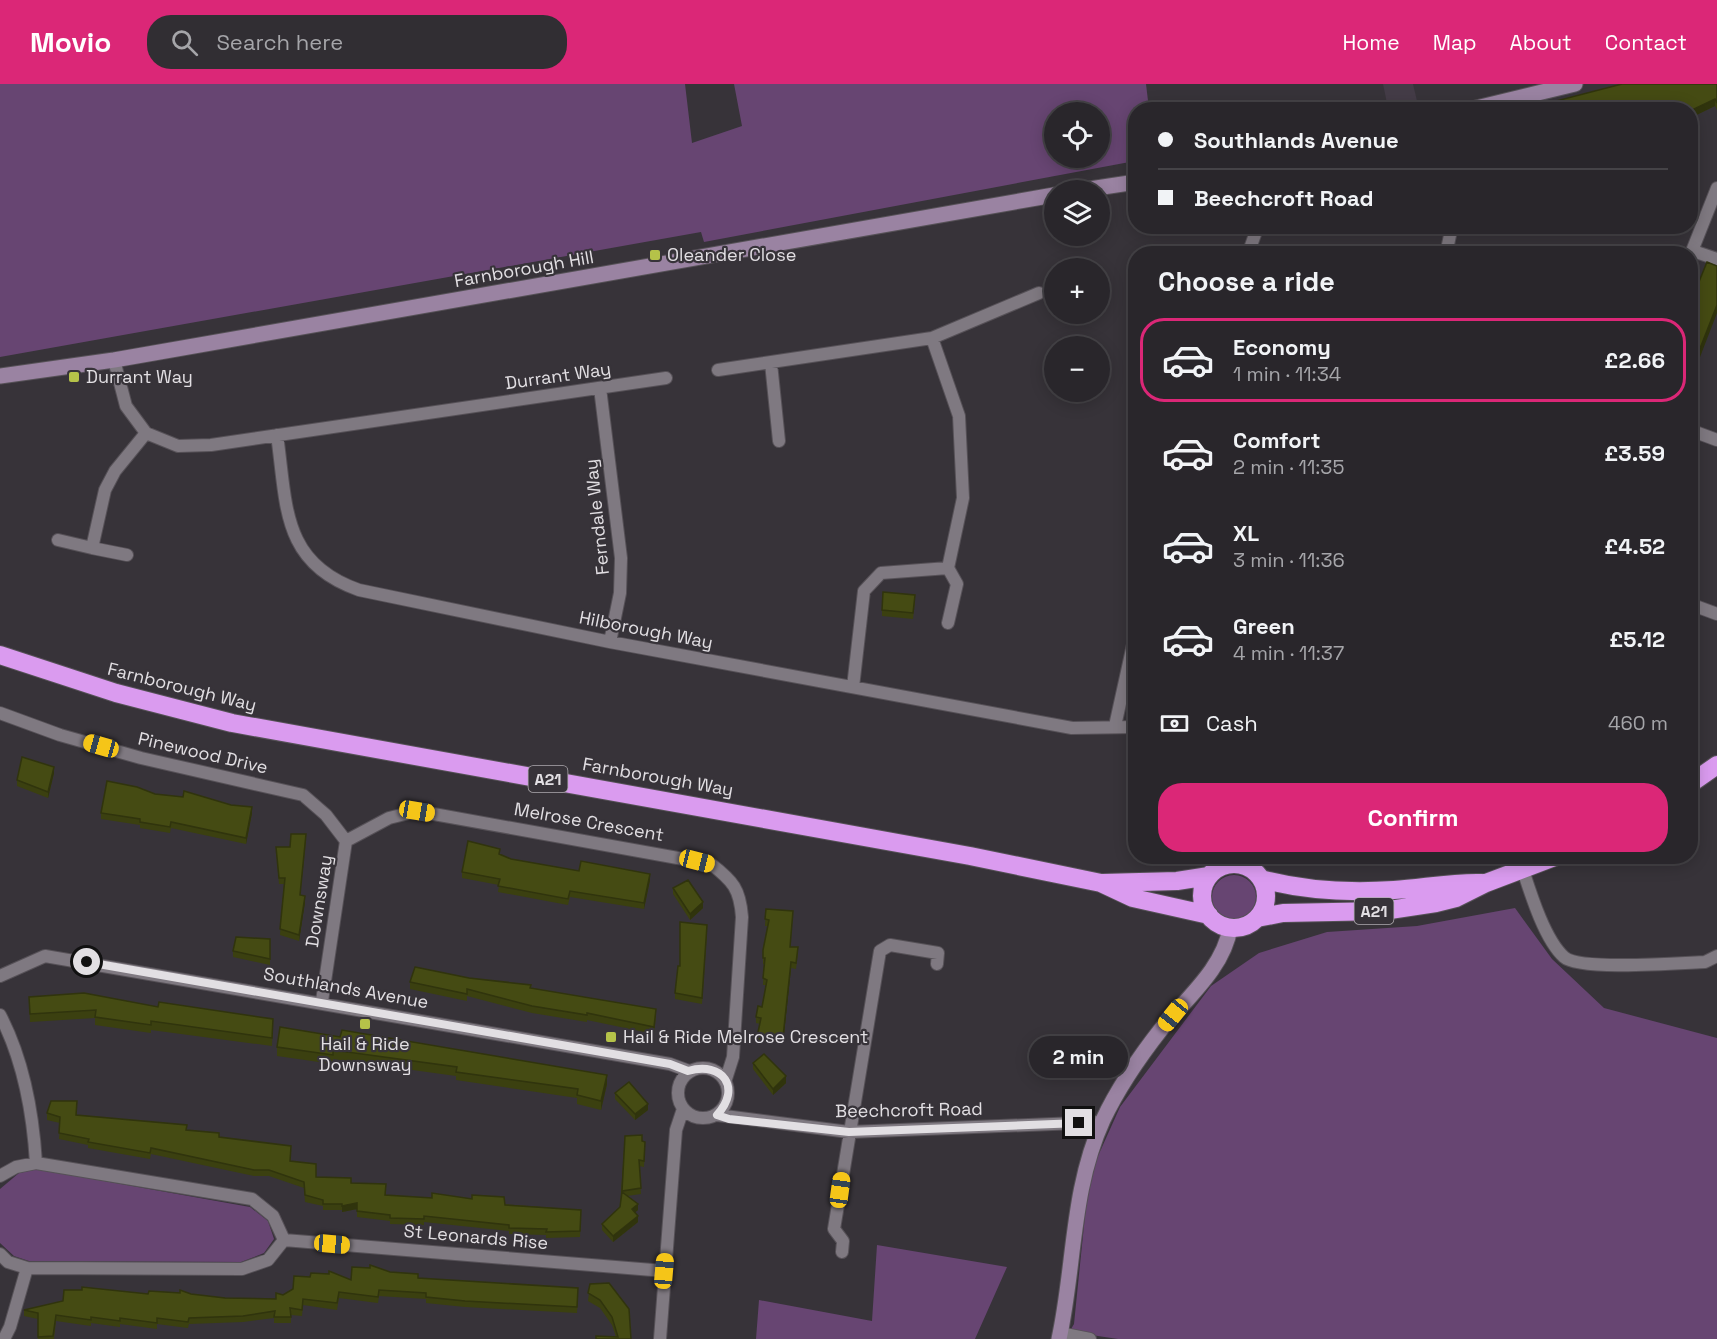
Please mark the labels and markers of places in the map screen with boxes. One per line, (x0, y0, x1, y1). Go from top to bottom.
place label: Oleander Close (667, 243, 796, 266)
marker: Oleander Close (648, 248, 662, 262)
place label: Durrant Way (86, 365, 193, 388)
marker: Durrant Way (67, 370, 81, 384)
marker: Hail & Ride Downsway (358, 1017, 372, 1031)
place label: Hail & Ride Melrose Crescent (623, 1025, 868, 1048)
marker: Hail & Ride Melrose Crescent (604, 1030, 618, 1044)
place label: Hail & Ride Downsway (318, 1032, 412, 1076)

